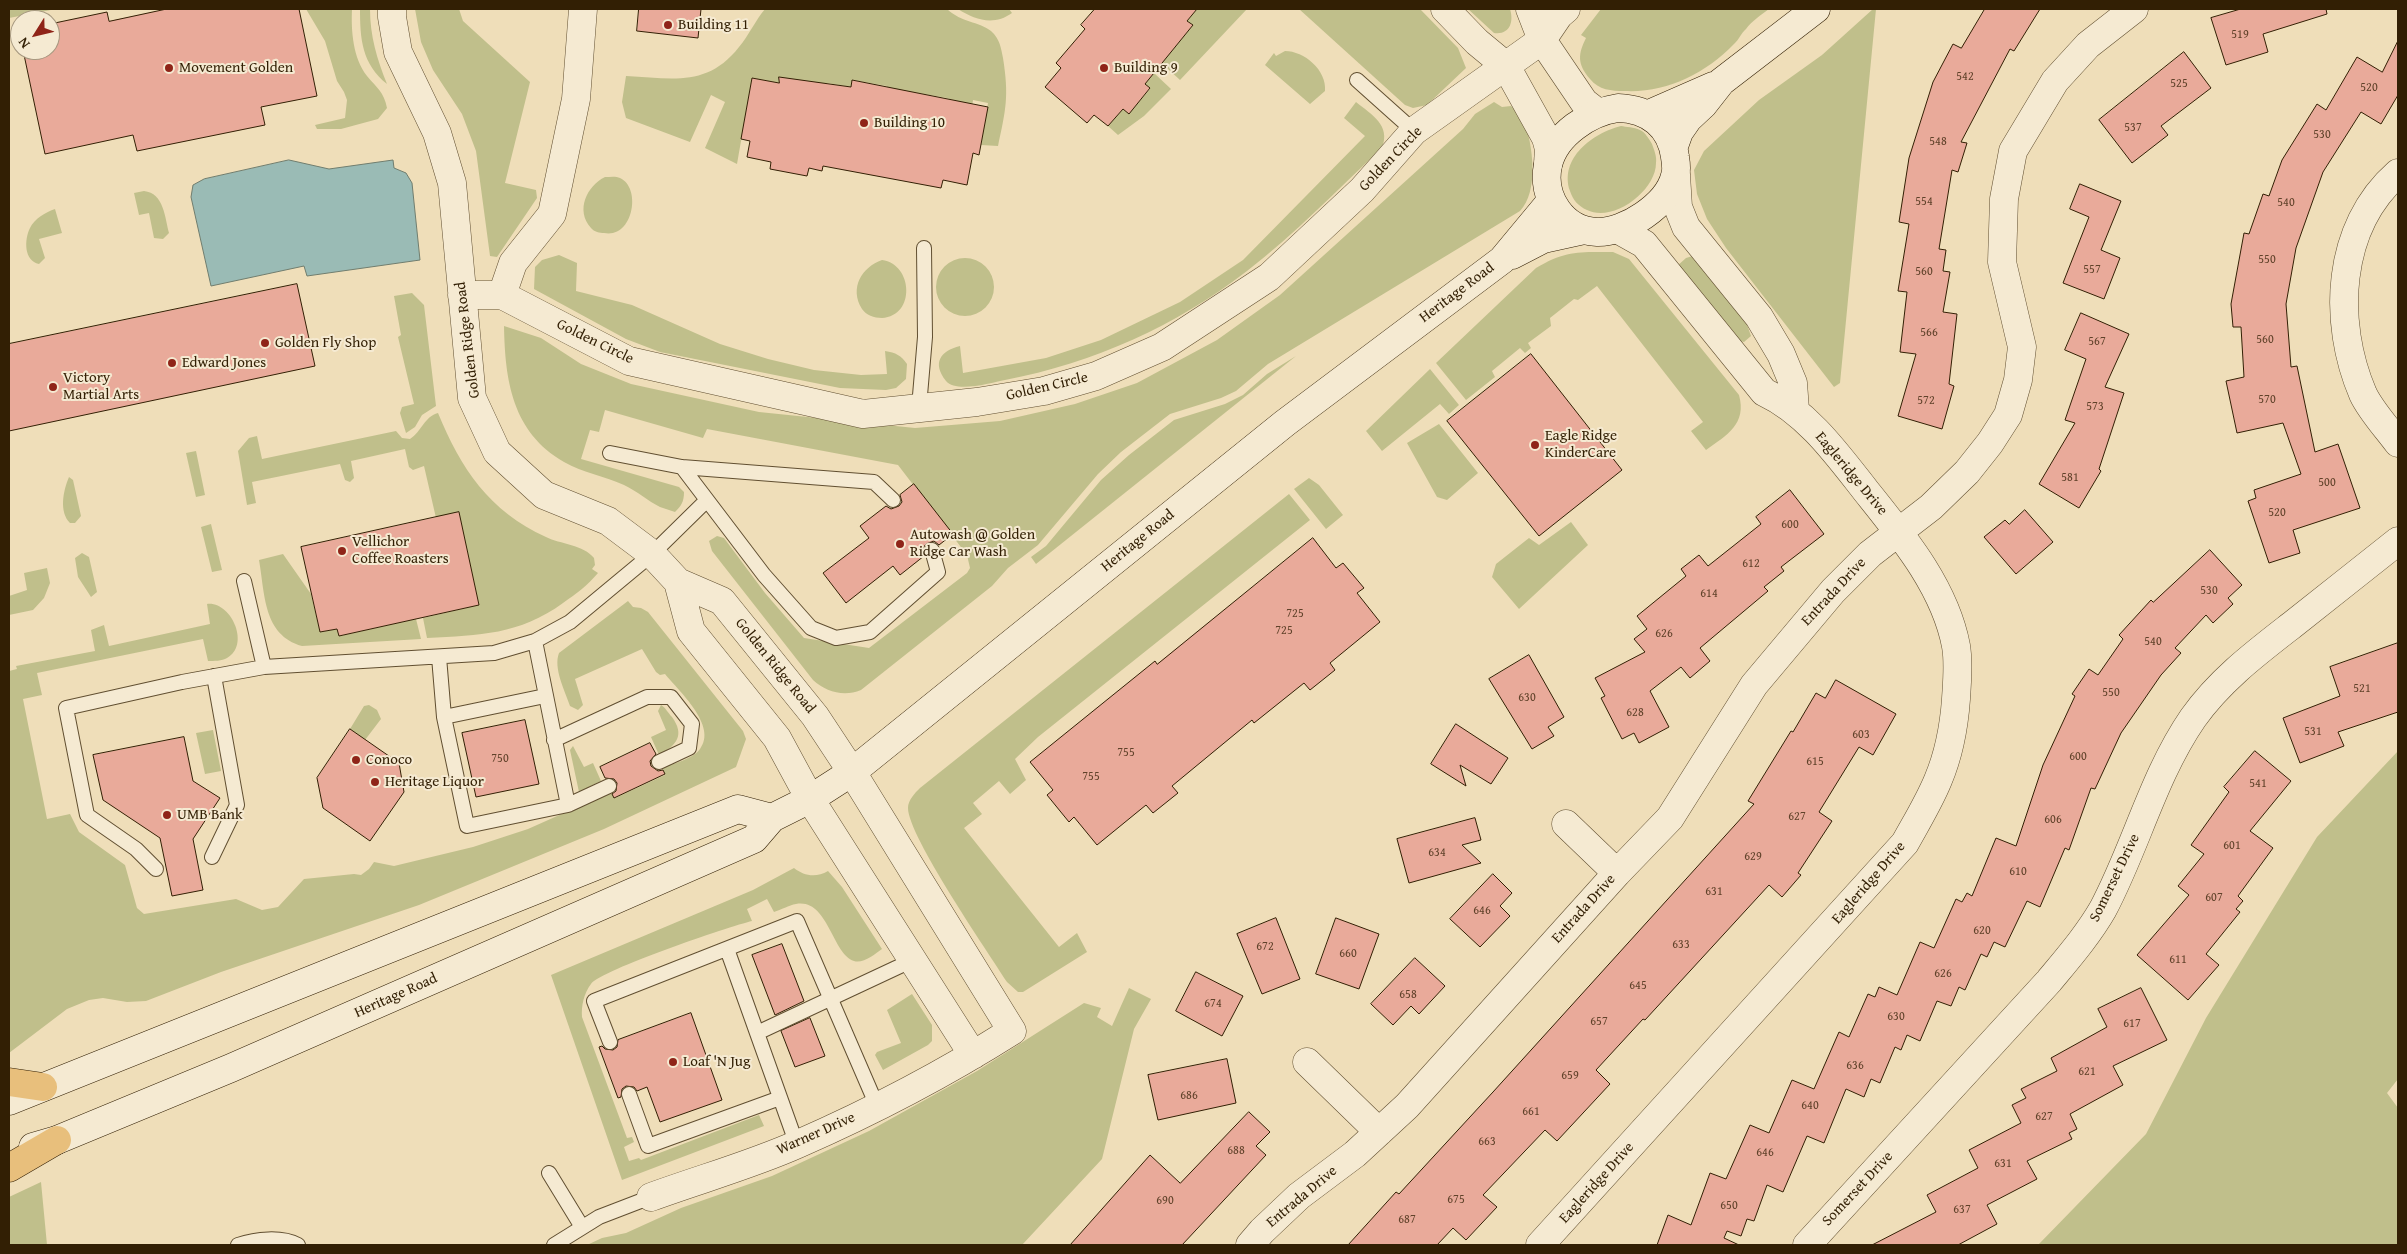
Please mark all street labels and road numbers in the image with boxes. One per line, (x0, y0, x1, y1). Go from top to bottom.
street label: Golden Circle (1356, 123, 1426, 195)
street label: Heritage Road (1416, 259, 1498, 327)
street label: Golden Ridge Road (452, 281, 484, 399)
street label: Golden Circle (554, 316, 636, 368)
street label: Golden Circle (1004, 369, 1090, 405)
street label: Eagleridge Drive (1811, 429, 1891, 519)
street label: Heritage Road (1098, 506, 1178, 576)
street label: Entrada Drive (1798, 554, 1870, 630)
street label: Golden Ridge Road (731, 615, 819, 717)
street label: Somerset Drive (2086, 831, 2144, 925)
street label: Eagleridge Drive (1828, 838, 1910, 928)
street label: Entrada Drive (1548, 871, 1620, 947)
street label: Heritage Road (352, 970, 440, 1022)
street label: Warner Drive (774, 1109, 858, 1159)
street label: Eagleridge Drive (1556, 1139, 1638, 1227)
street label: Somerset Drive (1819, 1148, 1897, 1230)
street label: Entrada Drive (1263, 1162, 1341, 1232)

